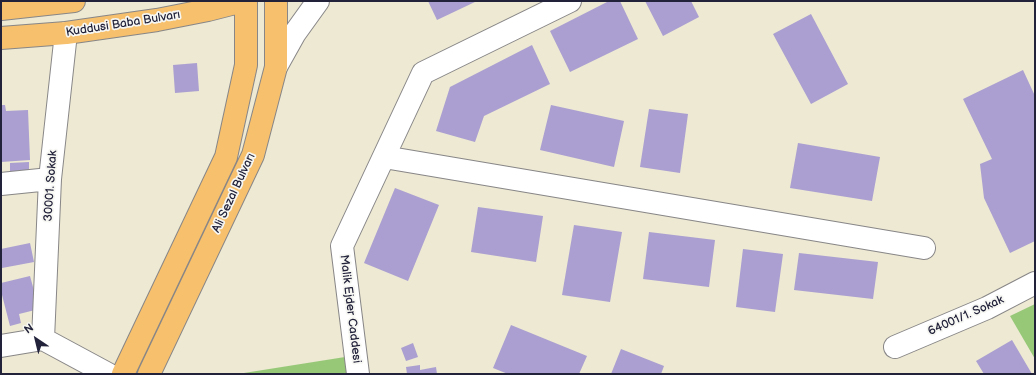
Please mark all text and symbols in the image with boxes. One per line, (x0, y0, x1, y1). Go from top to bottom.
street label: Kuddusi Baba Bulvarı (65, 8, 181, 40)
street label: 30001. Sokak (41, 150, 61, 222)
street label: Ali Sezal Bulvarı (209, 151, 259, 235)
street label: Malik Ejder Caddesi (336, 254, 364, 364)
street label: 64001/1. Sokak (926, 293, 1006, 339)
north arrow (16, 319, 56, 359)
text: N (22, 321, 36, 336)

